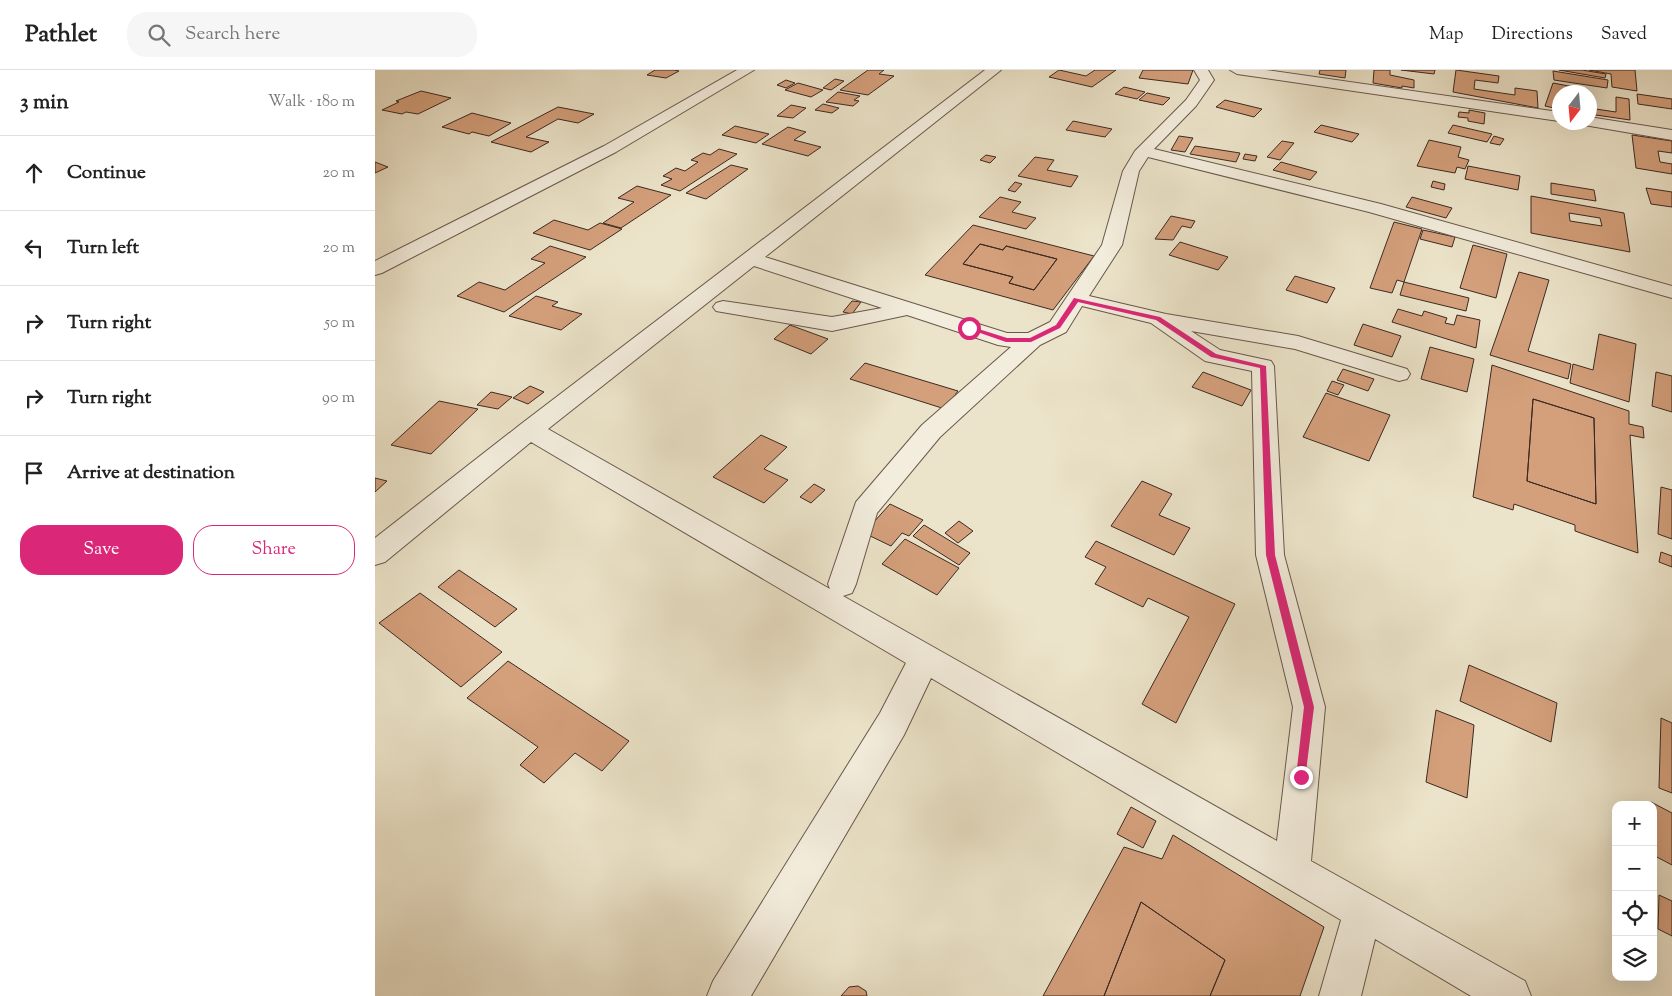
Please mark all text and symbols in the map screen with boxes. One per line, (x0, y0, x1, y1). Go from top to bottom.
search box (127, 12, 477, 57)
text: Pathlet (25, 18, 97, 52)
icon: search (145, 21, 173, 49)
text: Search here (185, 21, 280, 48)
text: Map (1429, 22, 1464, 48)
text: Directions (1492, 22, 1573, 48)
text: Saved (1601, 22, 1647, 48)
north arrow (1552, 85, 1597, 130)
text: 3 min (20, 88, 69, 118)
text: Walk · 180 m (268, 91, 355, 114)
icon: ahead (20, 159, 48, 187)
text: Continue (67, 160, 146, 187)
text: 20 m (322, 162, 355, 185)
icon: left (20, 234, 48, 262)
text: Turn left (67, 235, 139, 262)
text: 20 m (322, 237, 355, 260)
icon: right (20, 309, 48, 337)
text: Turn right (67, 310, 151, 337)
text: 50 m (324, 312, 355, 335)
route start (958, 317, 981, 340)
icon: right (20, 384, 48, 412)
text: Turn right (67, 385, 151, 412)
text: 90 m (322, 387, 355, 410)
icon: arrive (20, 459, 48, 487)
text: Arrive at destination (67, 460, 235, 487)
button: Save (20, 525, 183, 575)
button: Share (193, 525, 355, 575)
route end (1290, 766, 1313, 789)
map controls (1612, 801, 1657, 981)
button: + (1612, 801, 1657, 846)
button: − (1612, 846, 1657, 891)
button: locate (1612, 891, 1657, 936)
button: layers (1612, 936, 1657, 981)

